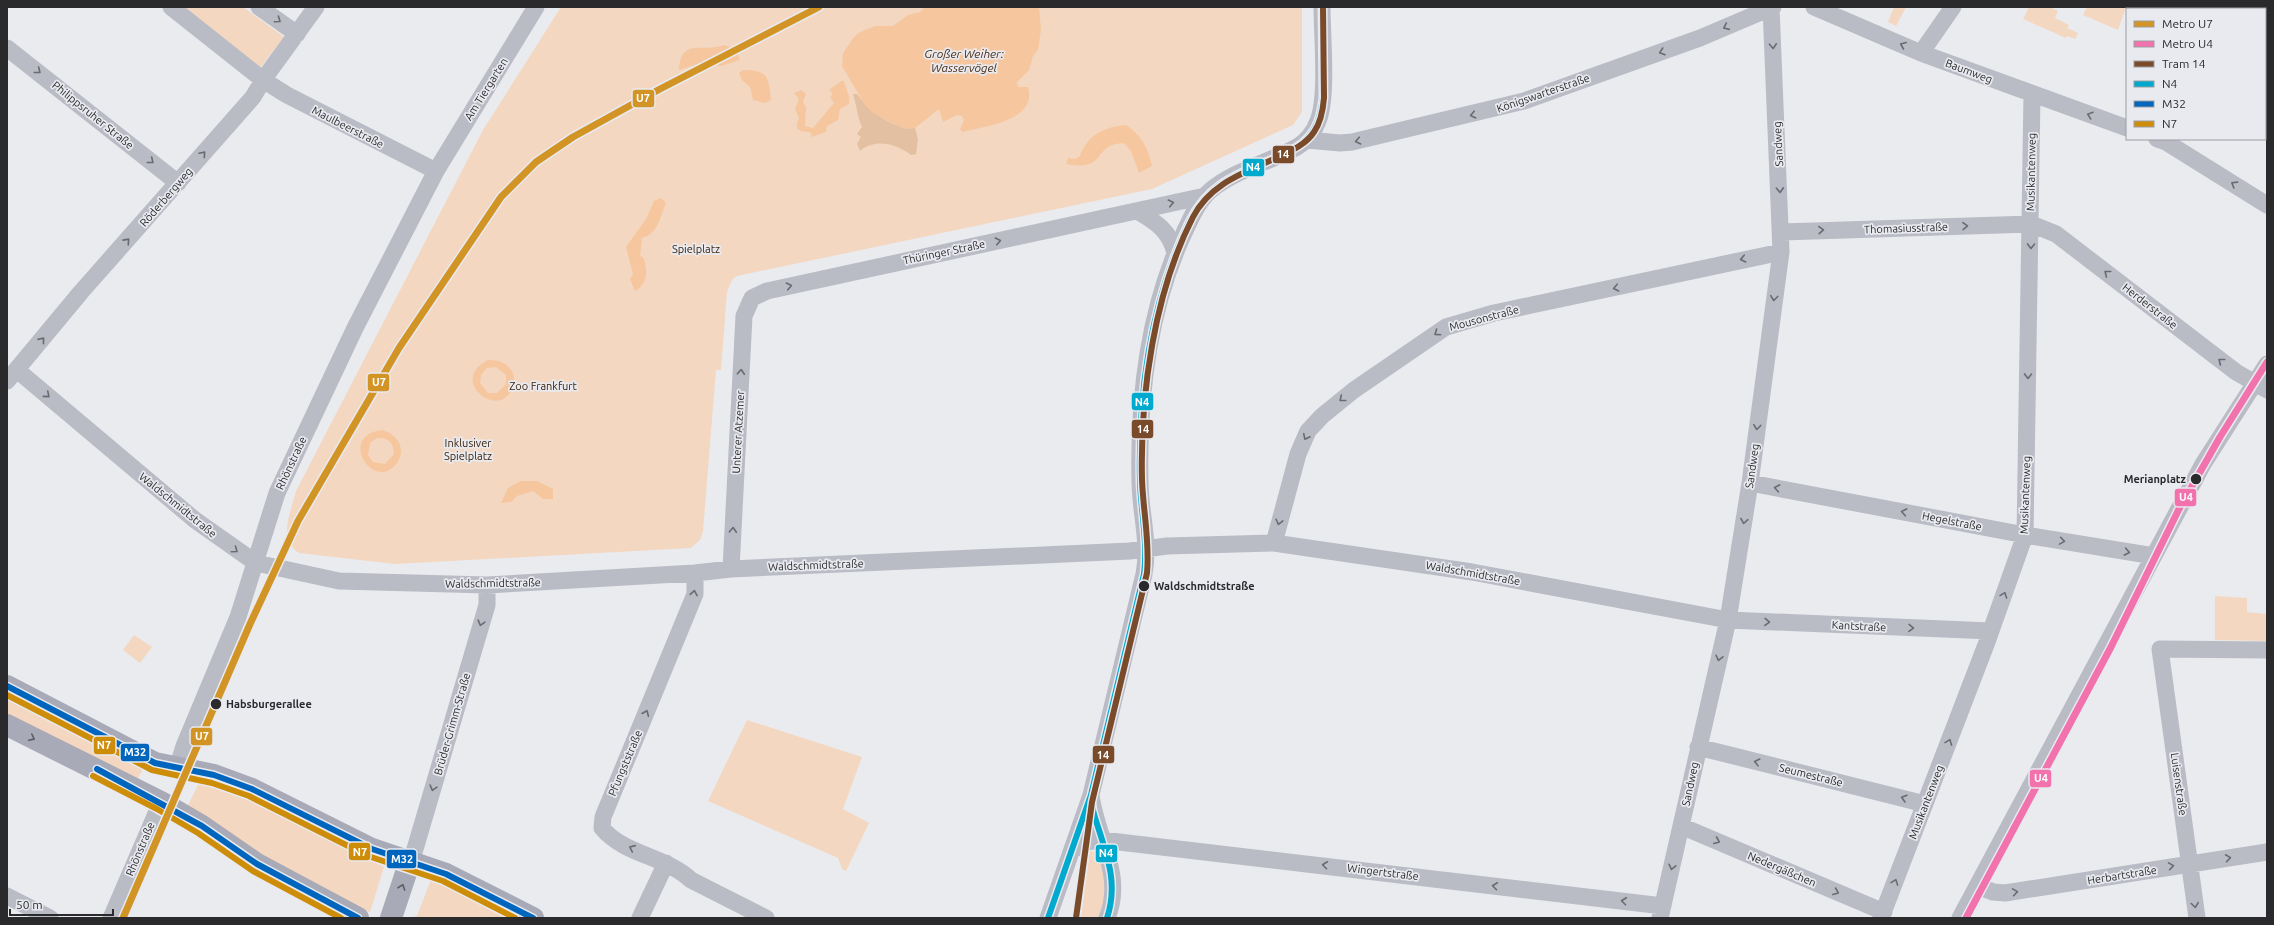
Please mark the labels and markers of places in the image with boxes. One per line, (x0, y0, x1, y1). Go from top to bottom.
marker: Merianplatz (2189, 472, 2203, 486)
place label: Merianplatz (2124, 473, 2187, 485)
marker: Waldschmidtstraße (1137, 579, 1151, 593)
place label: Waldschmidtstraße (1154, 580, 1255, 592)
marker: Habsburgerallee (209, 697, 223, 711)
place label: Habsburgerallee (226, 698, 312, 710)

